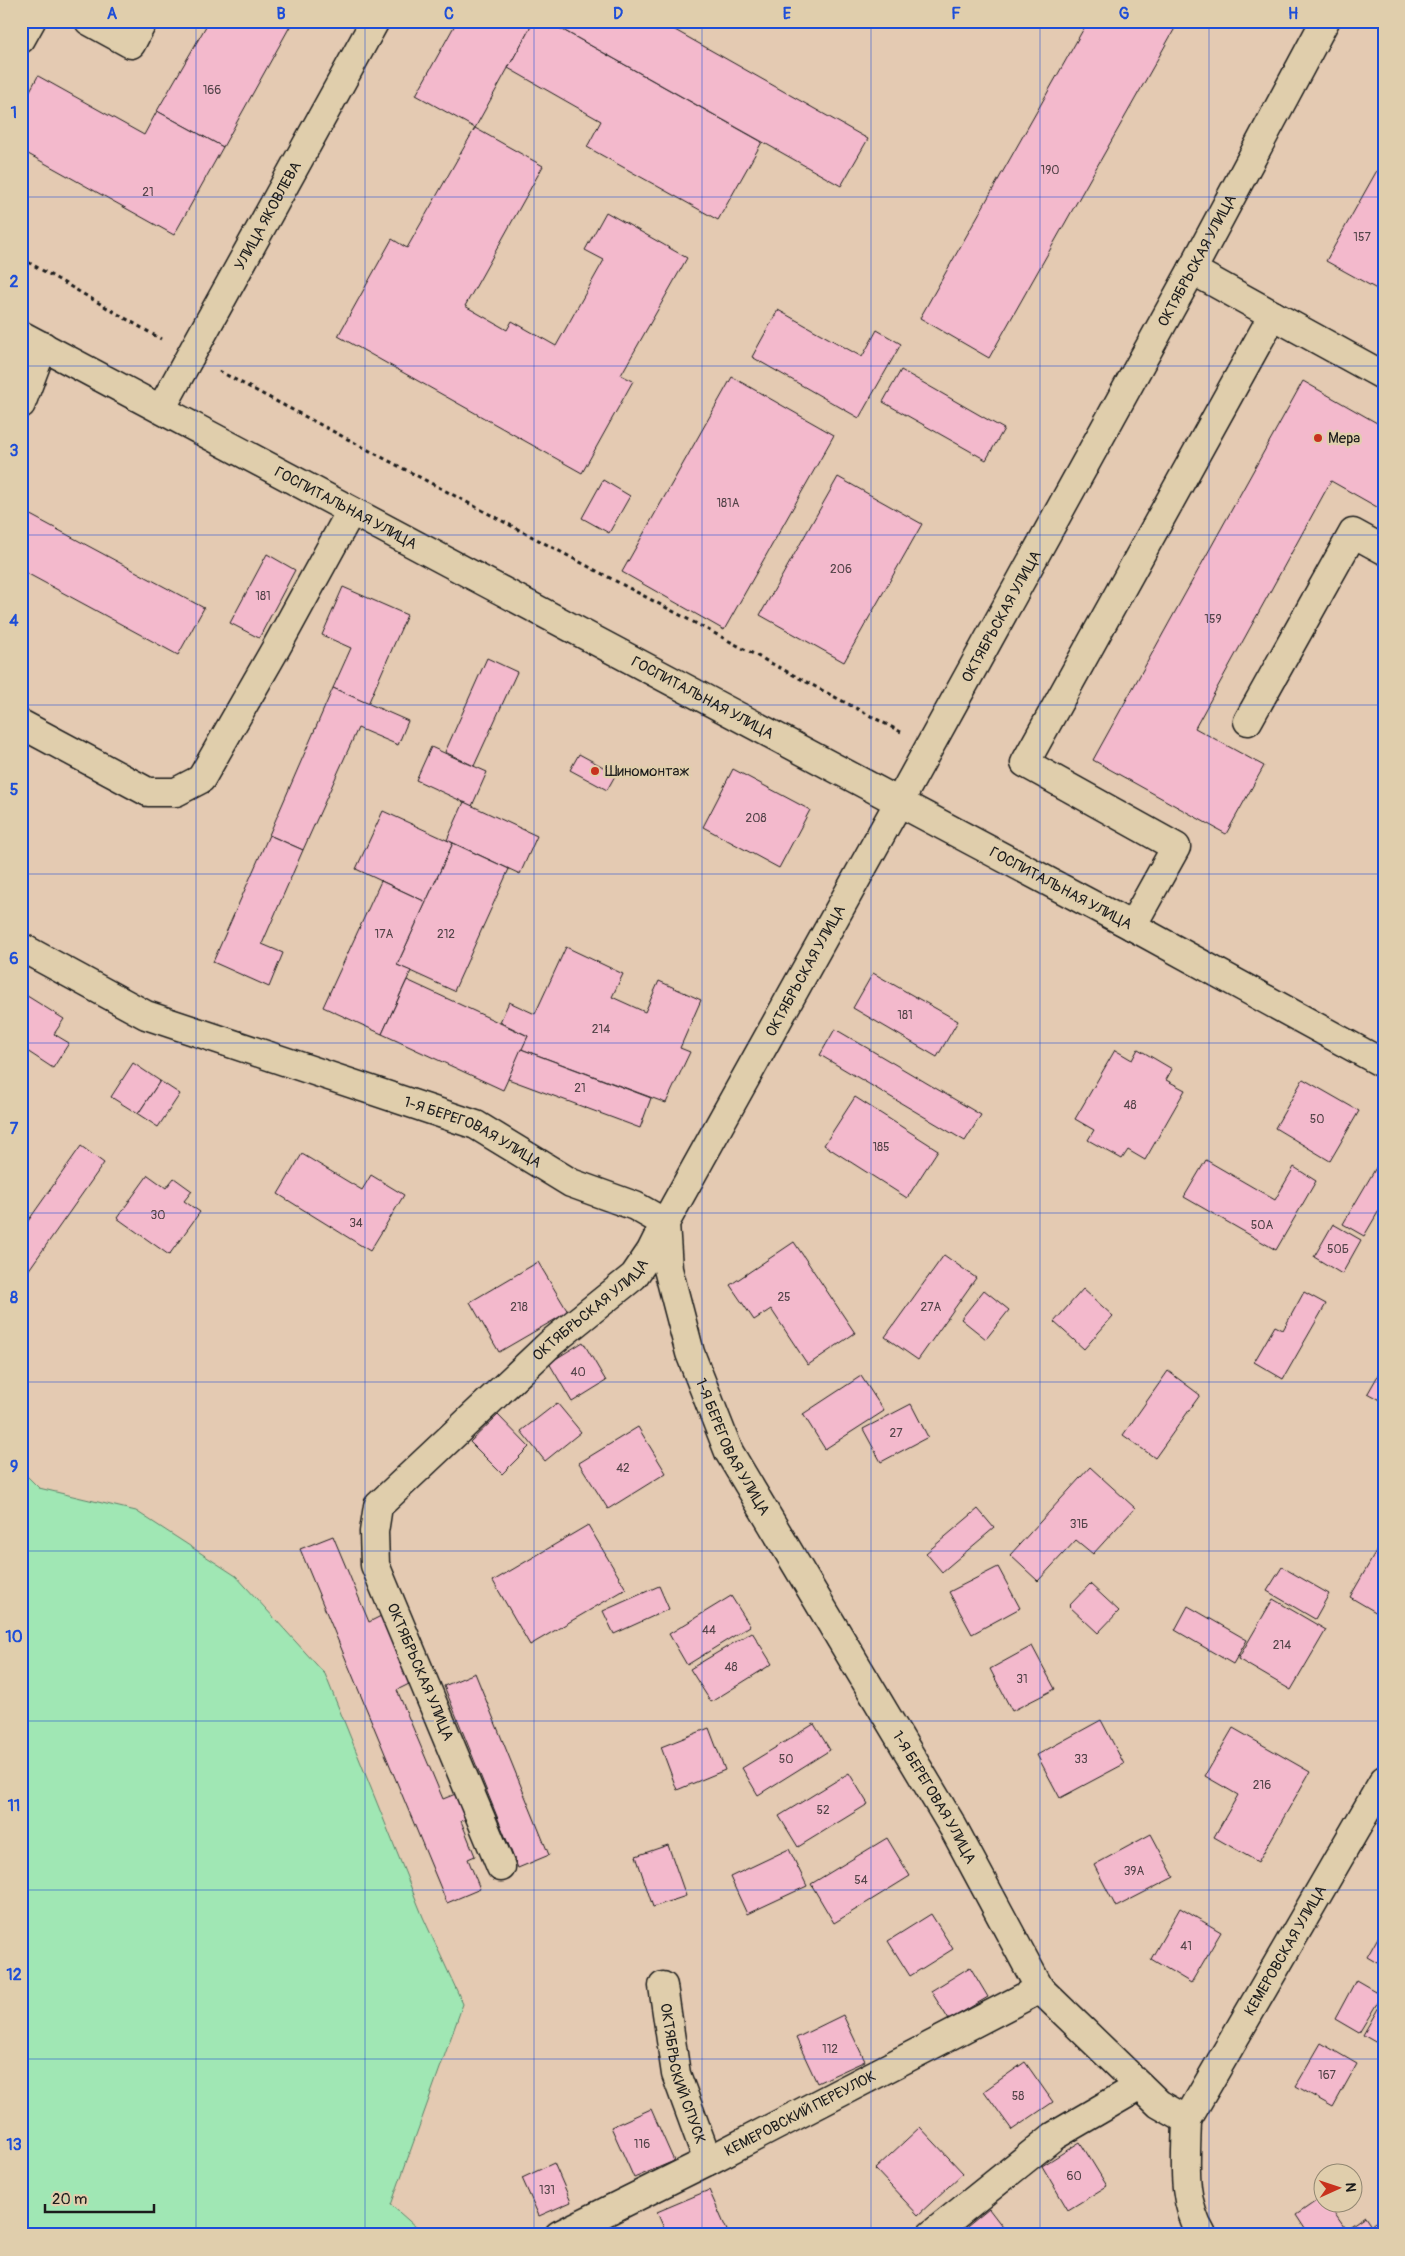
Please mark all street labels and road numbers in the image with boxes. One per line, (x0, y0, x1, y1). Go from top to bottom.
street label: УЛИЦА ЯКОВЛЕВА (230, 158, 305, 273)
street label: ОКТЯБРЬСКАЯ УЛИЦА (1153, 191, 1240, 330)
street label: ГОСПИТАЛЬНАЯ УЛИЦА (271, 462, 421, 554)
street label: ОКТЯБРЬСКАЯ УЛИЦА (957, 547, 1045, 686)
street label: ГОСПИТАЛЬНАЯ УЛИЦА (628, 652, 777, 743)
street label: ГОСПИТАЛЬНАЯ УЛИЦА (986, 843, 1136, 934)
street label: ОКТЯБРЬСКАЯ УЛИЦА (761, 901, 849, 1040)
street label: 1-Я БЕРЕГОВАЯ УЛИЦА (401, 1092, 545, 1172)
street label: ОКТЯБРЬСКАЯ УЛИЦА (528, 1255, 653, 1365)
street label: 1-Я БЕРЕГОВАЯ УЛИЦА (691, 1375, 774, 1519)
street label: ОКТЯБРЬСКАЯ УЛИЦА (382, 1600, 458, 1744)
street label: 1-Я БЕРЕГОВАЯ УЛИЦА (888, 1727, 981, 1867)
street label: КЕМЕРОВСКАЯ УЛИЦА (1240, 1882, 1331, 2019)
street label: ОКТЯБРЬСКИЙ СПУСК (656, 2002, 710, 2146)
street label: КЕМЕРОВСКИЙ ПЕРЕУЛОК (721, 2066, 879, 2160)

